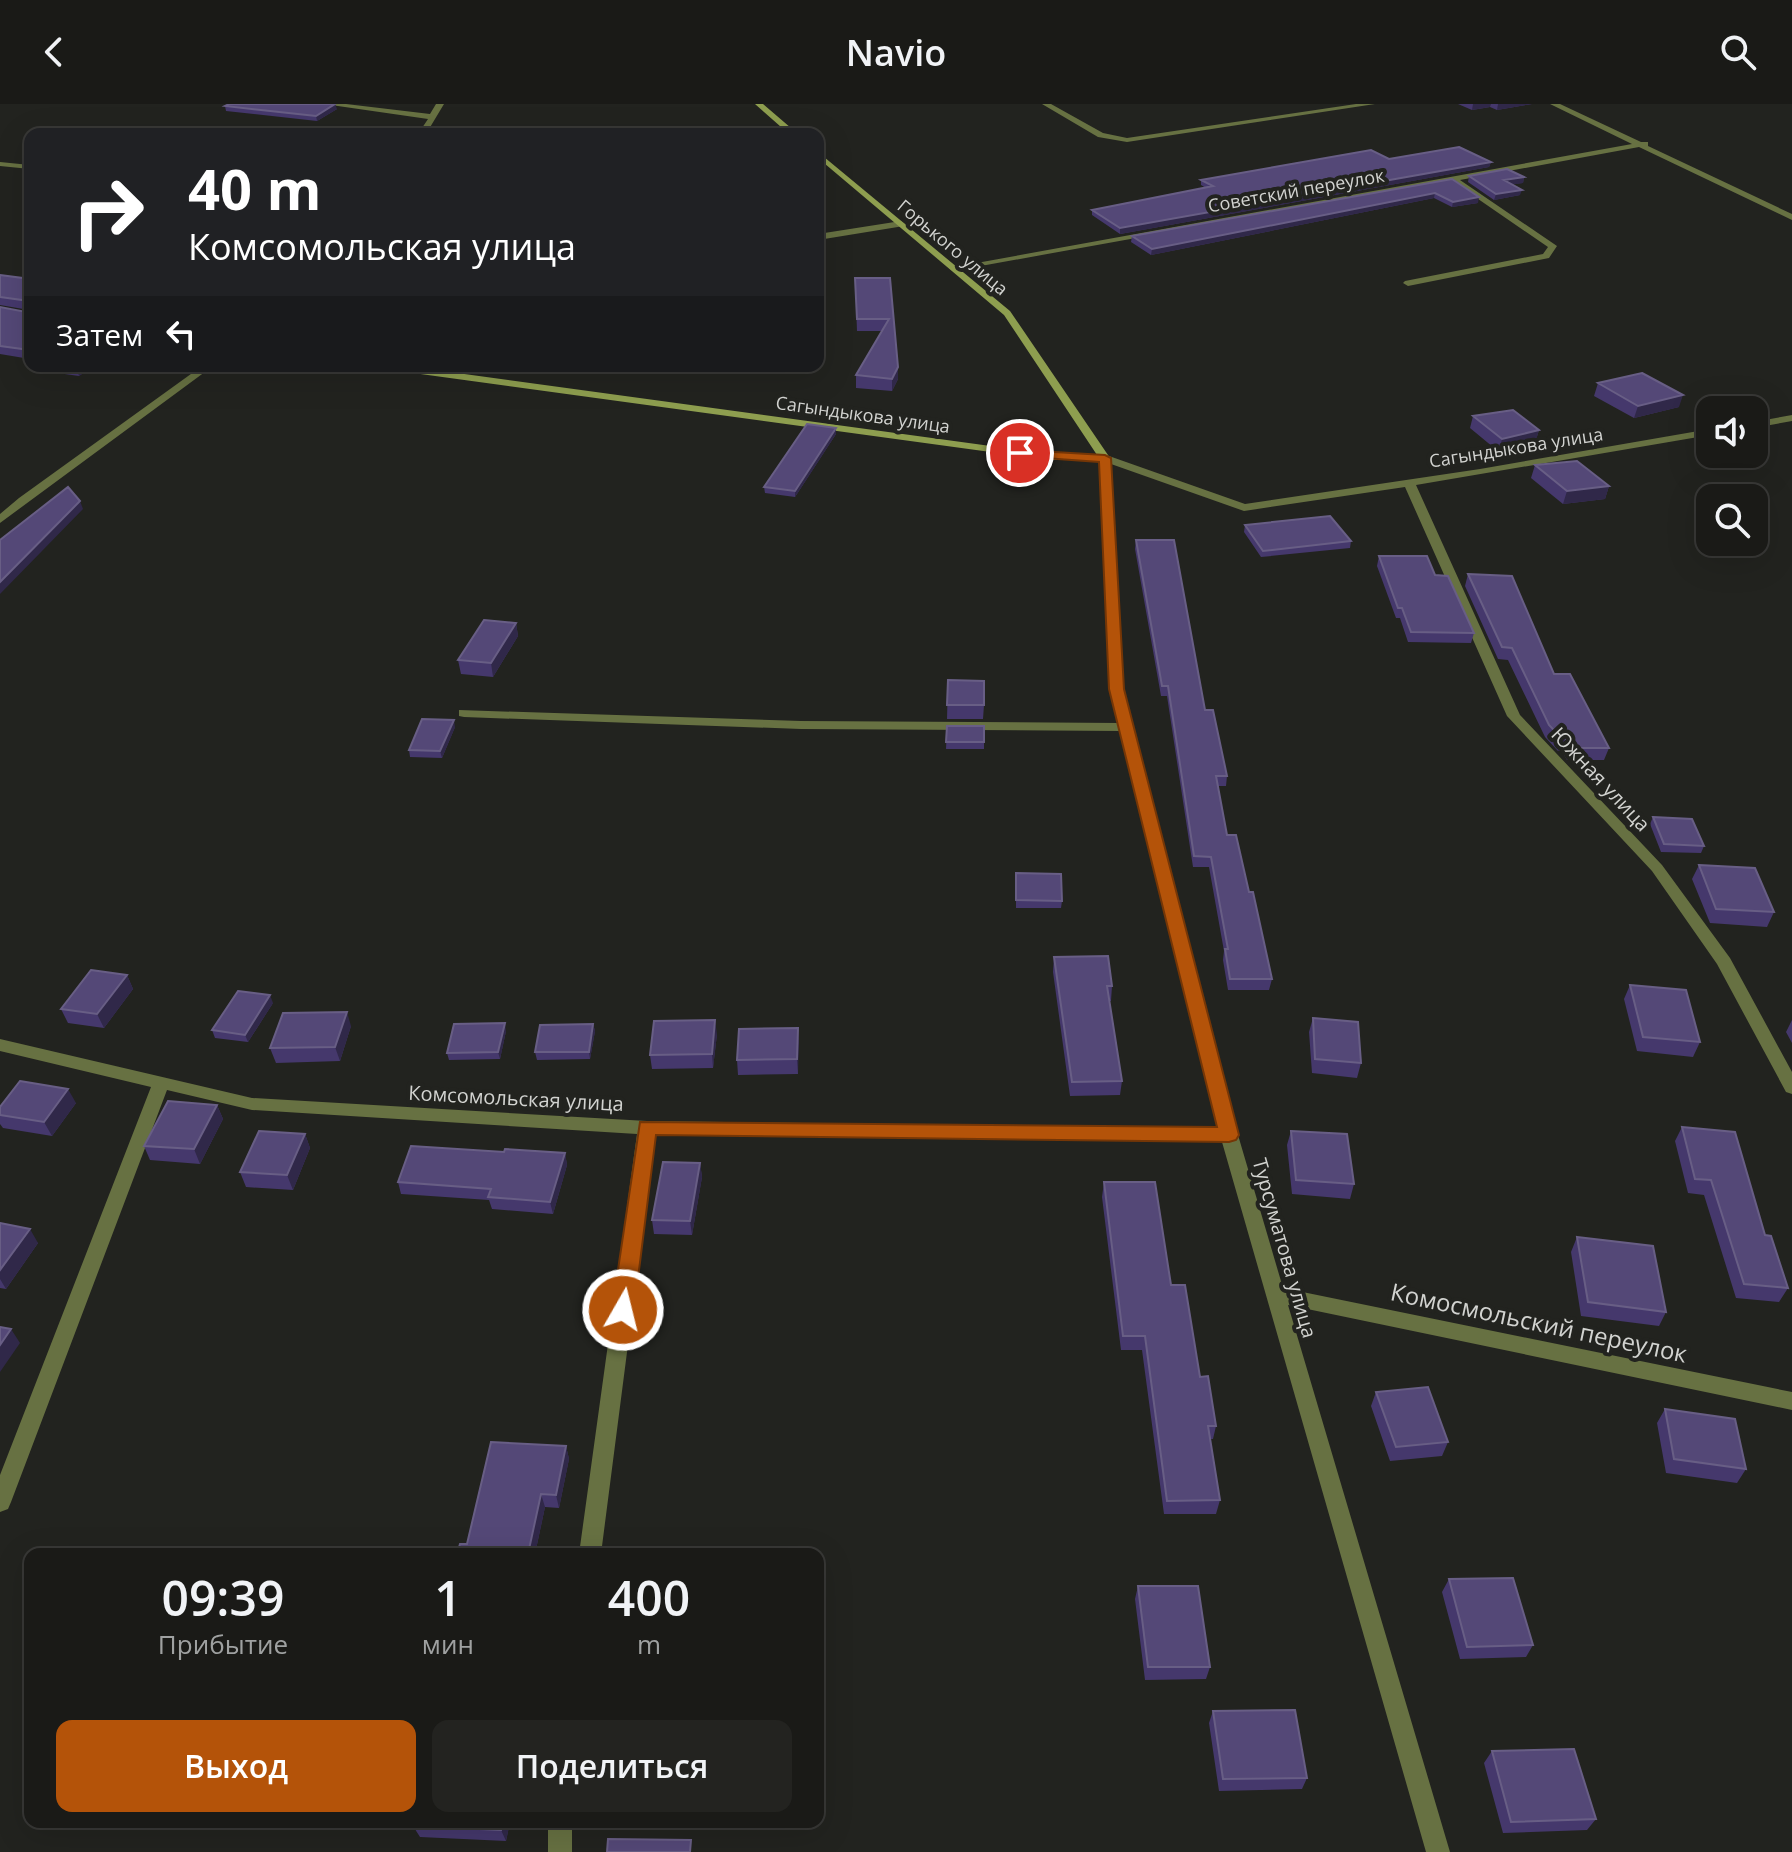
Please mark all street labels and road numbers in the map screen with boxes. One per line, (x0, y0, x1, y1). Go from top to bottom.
street label: Советский переулок (1206, 163, 1387, 217)
street label: Горького улица (893, 194, 1013, 300)
street label: Сагындыкова улица (774, 390, 952, 438)
street label: Сагындыкова улица (1427, 421, 1605, 473)
street label: Южная улица (1546, 721, 1656, 837)
street label: Комсомольская улица (408, 1079, 624, 1117)
street label: Турсуматова улица (1246, 1155, 1324, 1341)
street label: Комосмольский переулок (1388, 1274, 1691, 1370)

